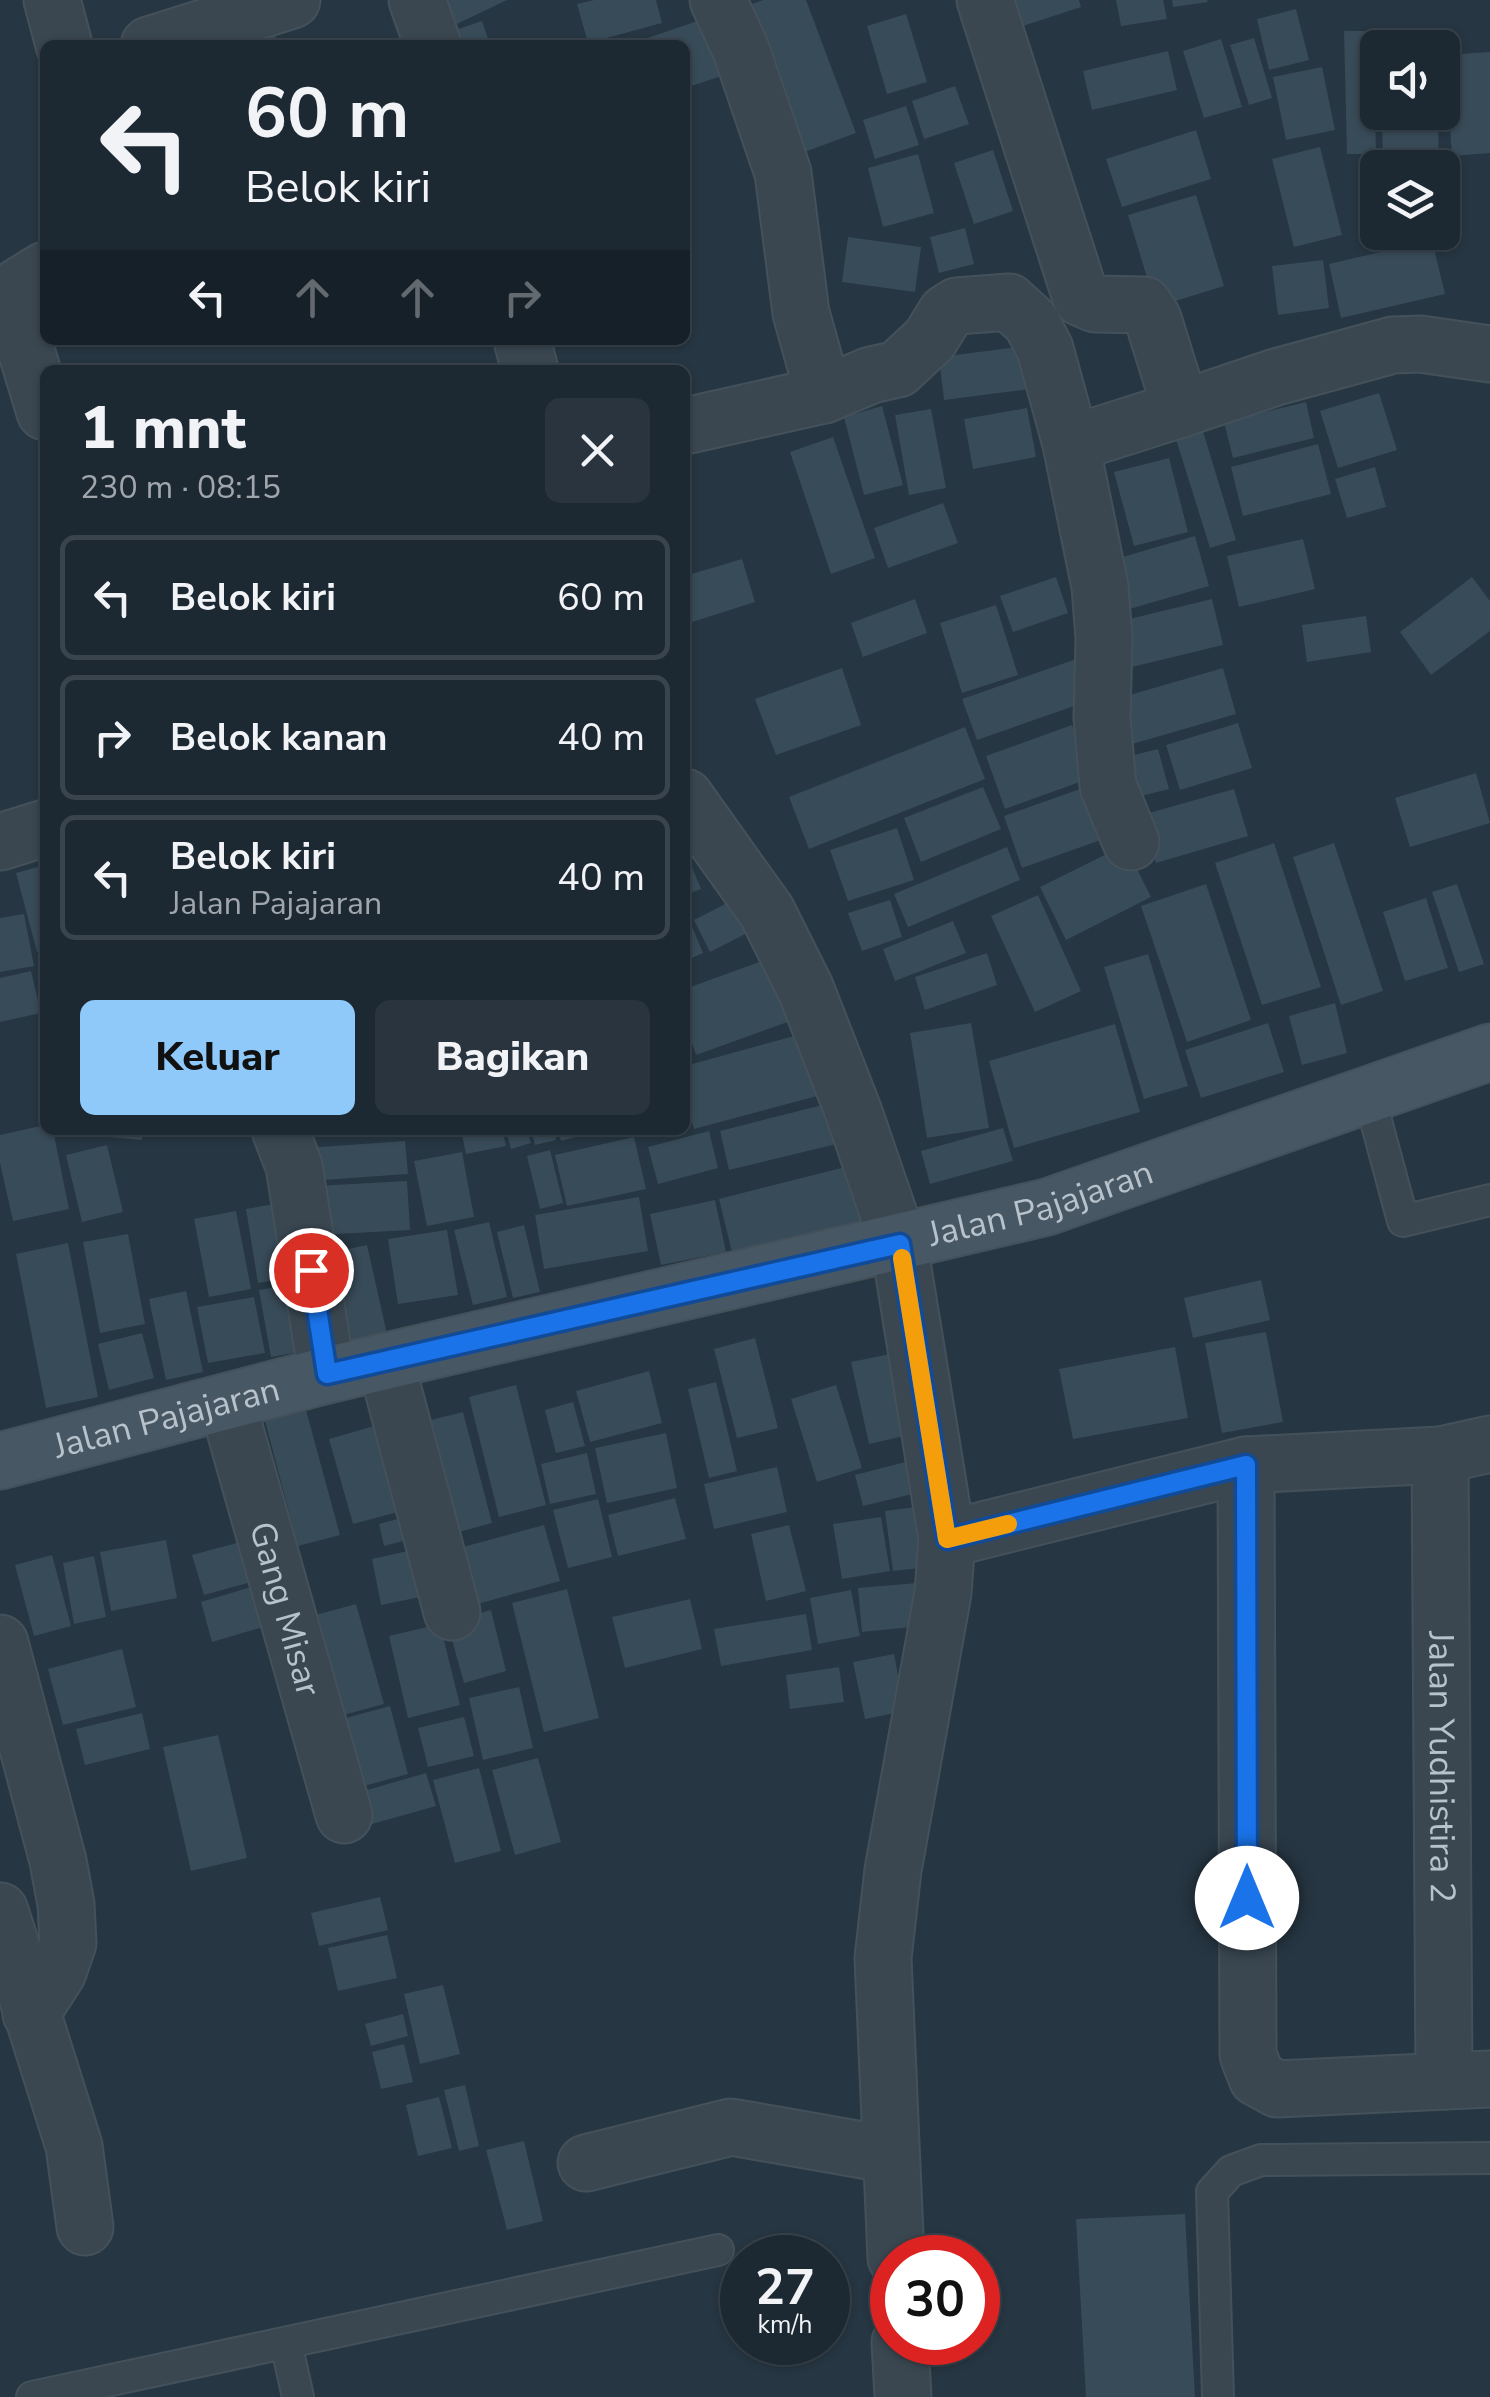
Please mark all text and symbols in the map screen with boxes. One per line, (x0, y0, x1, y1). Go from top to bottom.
map controls (1360, 30, 1460, 250)
button: sound (1360, 30, 1460, 130)
text: 60 m (245, 66, 409, 162)
icon: left (80, 80, 210, 210)
button: layers (1360, 150, 1460, 250)
text: Belok kiri (245, 157, 431, 218)
icon: left (180, 270, 235, 325)
icon: ahead (285, 270, 340, 325)
icon: ahead (390, 270, 445, 325)
icon: right (495, 270, 550, 325)
text: 1 mnt (80, 387, 246, 469)
button: close (545, 398, 650, 503)
text: 230 m · 08:15 (80, 466, 281, 509)
icon: left (85, 570, 140, 625)
text: Belok kiri (170, 572, 336, 623)
text: 60 m (557, 572, 645, 623)
icon: right (85, 710, 140, 765)
text: Belok kanan (170, 712, 387, 763)
text: 40 m (557, 712, 645, 763)
text: Belok kiri (170, 831, 336, 882)
icon: left (85, 850, 140, 905)
text: 40 m (557, 852, 645, 903)
text: Jalan Pajajaran (170, 882, 382, 925)
button: Keluar (80, 1000, 355, 1115)
button: Bagikan (375, 1000, 650, 1115)
street label: Jalan Pajajaran (922, 1149, 1159, 1258)
pin (269, 1228, 354, 1313)
icon: arrive (284, 1243, 339, 1298)
street label: Jalan Pajajaran (47, 1365, 285, 1470)
street label: Gang Misar (238, 1516, 332, 1702)
street label: Jalan Yudhistira 2 (1417, 1630, 1466, 1903)
position arrow (1195, 1846, 1299, 1950)
speed limit sign: 30 (870, 2235, 1000, 2365)
text: 27 (755, 2253, 815, 2322)
text: km/h (757, 2308, 813, 2342)

